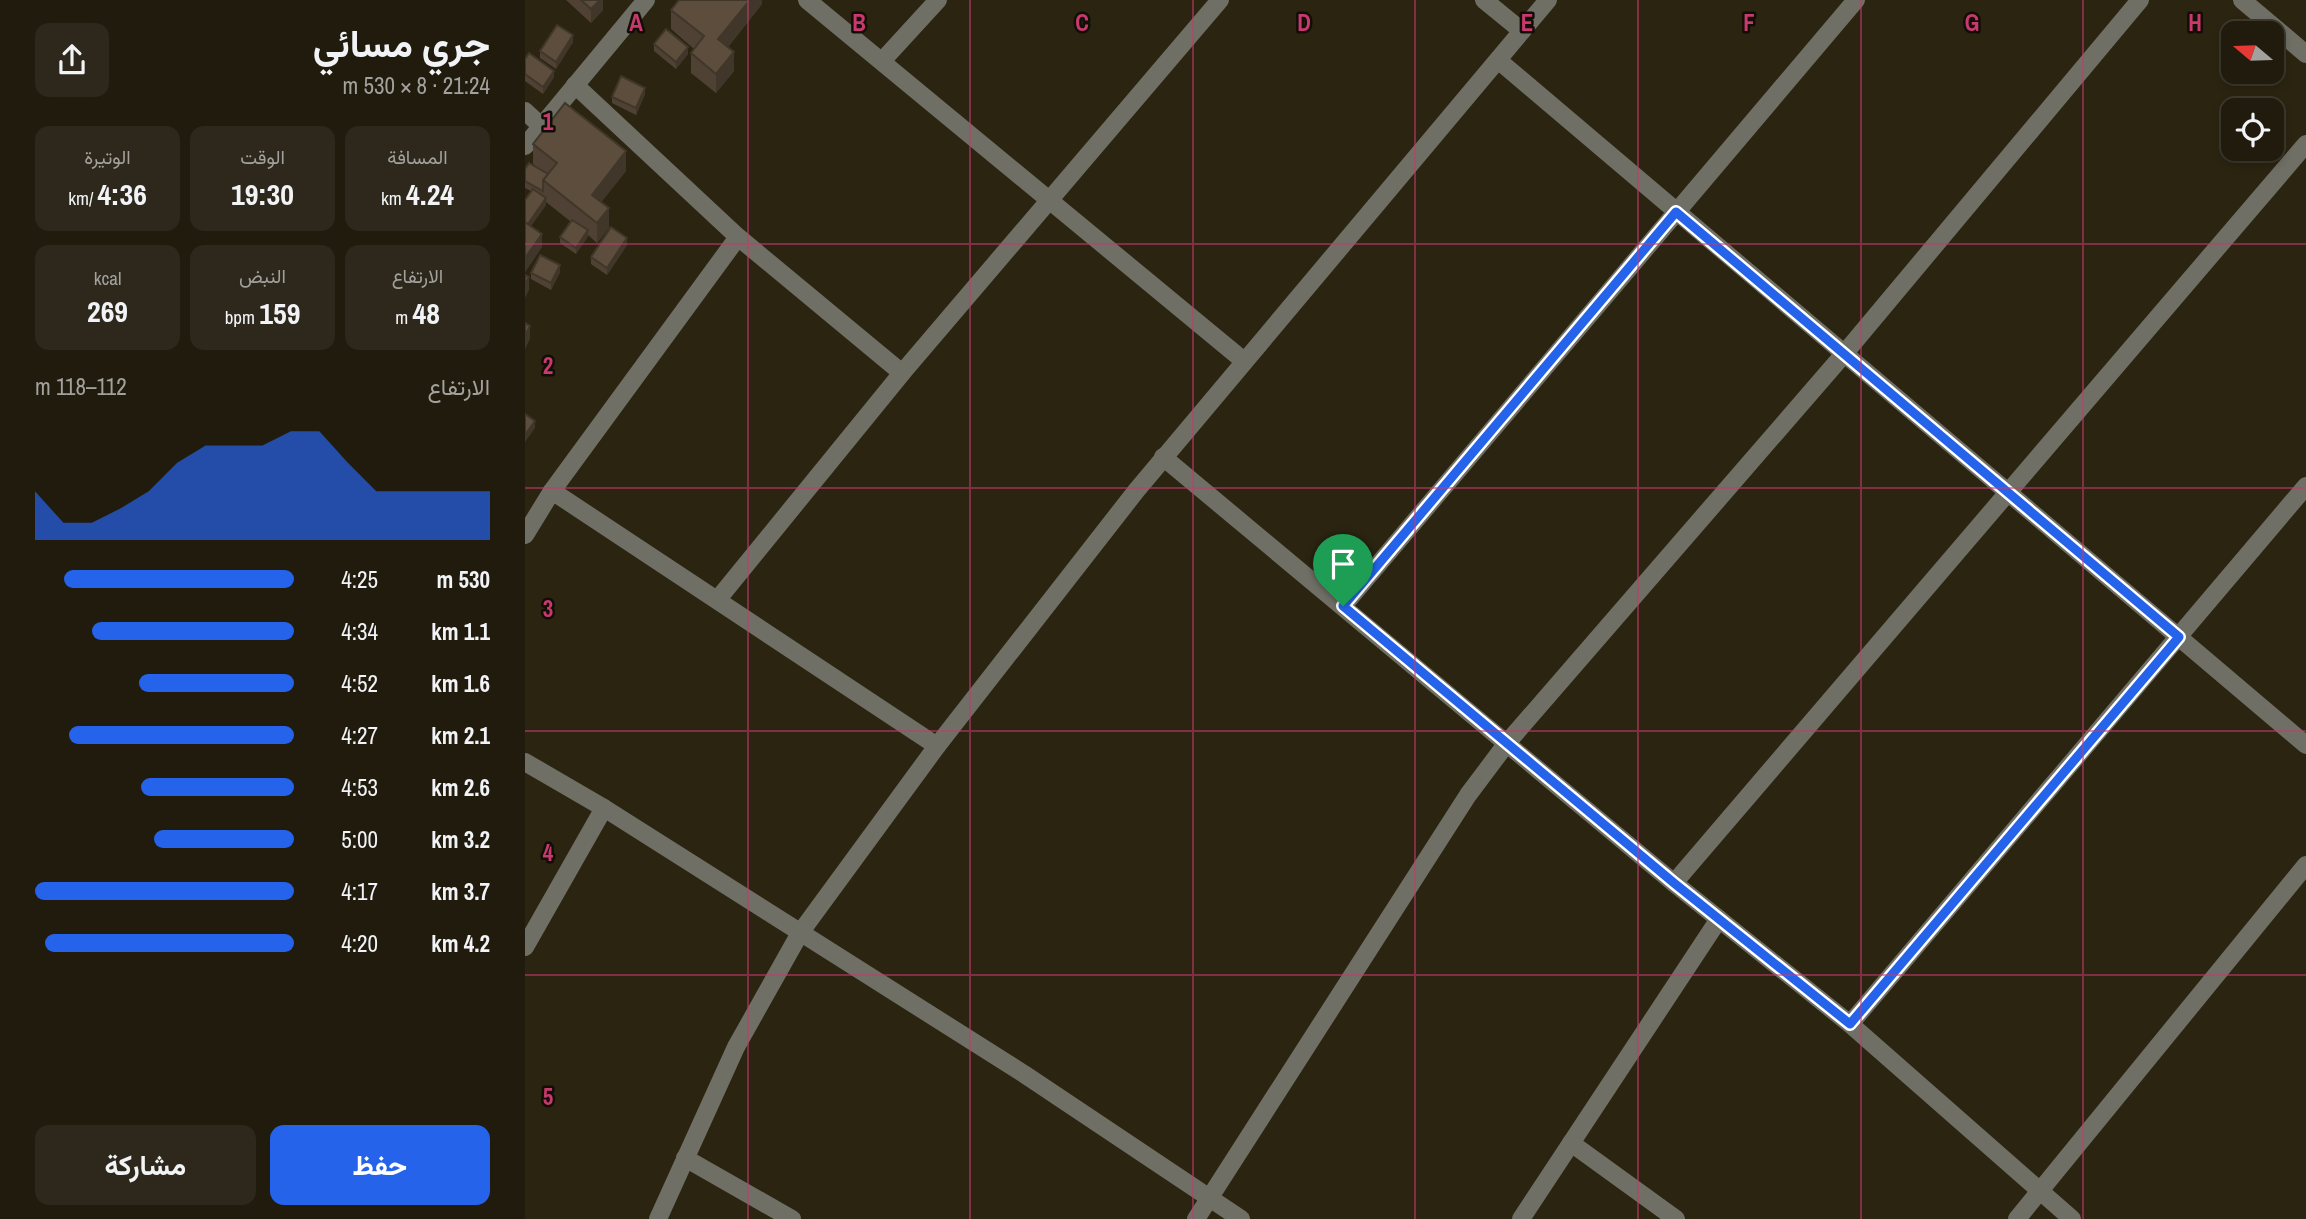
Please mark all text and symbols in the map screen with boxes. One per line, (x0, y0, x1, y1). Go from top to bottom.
text: A (629, 7, 643, 38)
text: B (852, 7, 866, 38)
text: C (1075, 7, 1089, 38)
text: D (1297, 7, 1311, 38)
text: E (1521, 7, 1533, 38)
text: F (1743, 7, 1755, 38)
text: G (1965, 7, 1979, 38)
text: H (2188, 7, 2202, 38)
text: جري مسائي (313, 18, 490, 69)
north arrow (2221, 21, 2284, 84)
map controls (2221, 21, 2284, 161)
button: share (35, 23, 109, 97)
text: 21:24 · 8 × 530 m (343, 70, 490, 101)
button: locate (2221, 98, 2284, 161)
text: 1 (543, 106, 554, 137)
text: الوتيرة (84, 144, 131, 170)
text: الوقت (240, 144, 285, 170)
text: المسافة (387, 144, 448, 170)
text: 4:36 (98, 174, 147, 214)
text: 19:30 (231, 174, 294, 214)
text: 4.24 (406, 174, 454, 214)
text: /km (68, 185, 98, 211)
text: km (381, 185, 406, 211)
text: النبض (239, 263, 286, 289)
text: الارتفاع (392, 263, 443, 289)
text: kcal (94, 265, 121, 291)
text: 269 (87, 291, 128, 331)
text: 159 (259, 293, 300, 333)
text: 48 (412, 293, 440, 333)
text: bpm (225, 304, 259, 330)
text: m (395, 304, 412, 330)
text: 2 (543, 350, 553, 381)
text: 112–118 m (35, 371, 127, 402)
text: الارتفاع (428, 371, 490, 402)
pin (1313, 534, 1373, 606)
icon: arrive (1324, 545, 1362, 583)
text: 4:25 (341, 564, 378, 595)
text: 530 m (437, 564, 490, 595)
text: 3 (543, 593, 553, 624)
text: 4:34 (341, 616, 378, 647)
text: 1.1 km (431, 616, 490, 647)
text: 4:52 (341, 668, 378, 699)
text: 1.6 km (431, 668, 490, 699)
text: 4:27 (341, 720, 378, 751)
text: 2.1 km (431, 720, 490, 751)
text: 4:53 (341, 772, 378, 803)
text: 2.6 km (431, 772, 490, 803)
text: 5:00 (341, 824, 378, 855)
text: 3.2 km (431, 824, 490, 855)
text: 4 (543, 837, 554, 868)
text: 4:17 (341, 876, 378, 907)
text: 3.7 km (431, 876, 490, 907)
text: 4:20 (341, 928, 378, 959)
text: 4.2 km (431, 928, 490, 959)
text: 5 (543, 1081, 553, 1112)
button: مشاركة (35, 1125, 256, 1205)
button: حفظ (270, 1125, 490, 1205)

